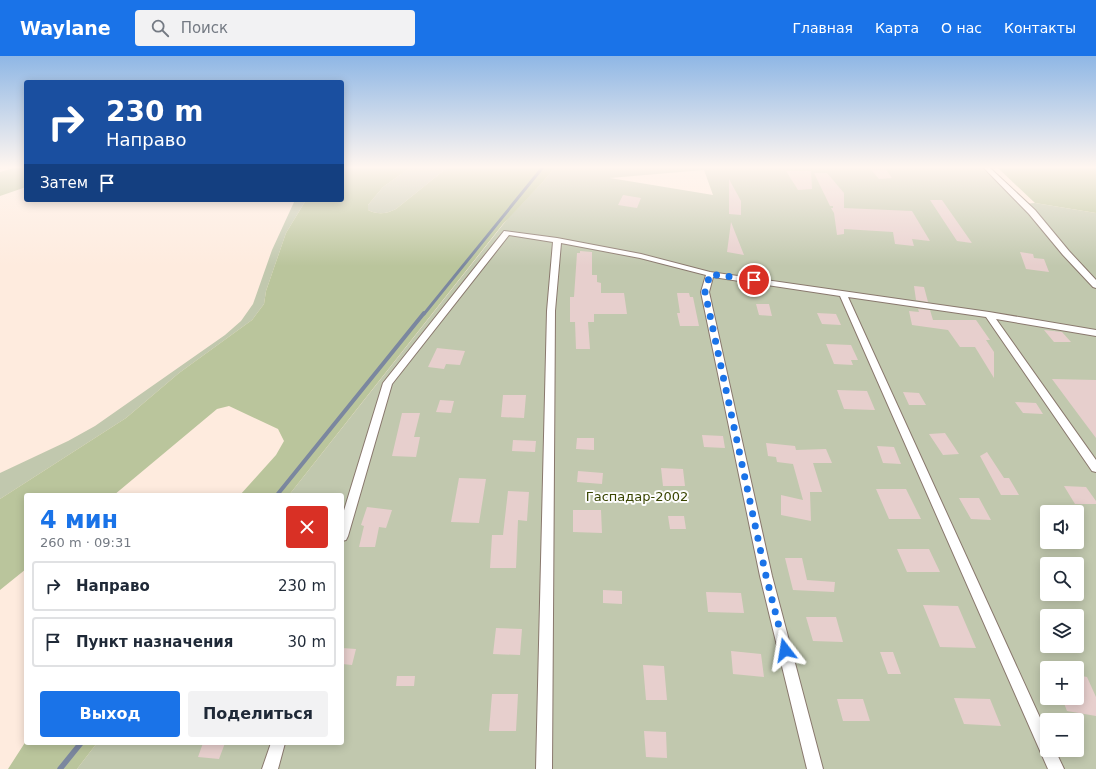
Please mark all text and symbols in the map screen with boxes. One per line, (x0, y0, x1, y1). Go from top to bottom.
search box (135, 10, 415, 46)
text: Waylane (20, 17, 111, 39)
icon: search (149, 17, 171, 39)
text: Поиск (181, 19, 228, 37)
text: Главная (792, 20, 853, 36)
text: Карта (875, 20, 919, 36)
text: О нас (941, 20, 982, 36)
text: Контакты (1004, 20, 1076, 36)
text: 230 m (106, 95, 203, 128)
icon: right (40, 96, 92, 148)
text: Направо (106, 129, 186, 150)
icon: arrive (96, 172, 118, 194)
text: Затем (40, 174, 88, 192)
pin (737, 263, 771, 297)
icon: arrive (743, 269, 765, 291)
park label: Гаспадар-2002 (586, 489, 688, 504)
map controls (1040, 505, 1084, 757)
button: sound (1040, 505, 1084, 549)
text: 4 мин (40, 506, 118, 534)
button: close (286, 506, 328, 548)
text: 260 m · 09:31 (40, 535, 131, 550)
button: search (1040, 557, 1084, 601)
icon: right (42, 575, 64, 597)
text: Направо (76, 577, 150, 595)
text: 230 m (278, 577, 326, 595)
button: layers (1040, 609, 1084, 653)
position arrow (764, 629, 806, 671)
icon: arrive (42, 631, 64, 653)
text: Пункт назначения (76, 633, 233, 651)
text: 30 m (288, 633, 326, 651)
button: + (1040, 661, 1084, 705)
button: Выход (40, 691, 180, 737)
button: Поделиться (188, 691, 328, 737)
button: − (1040, 713, 1084, 757)

